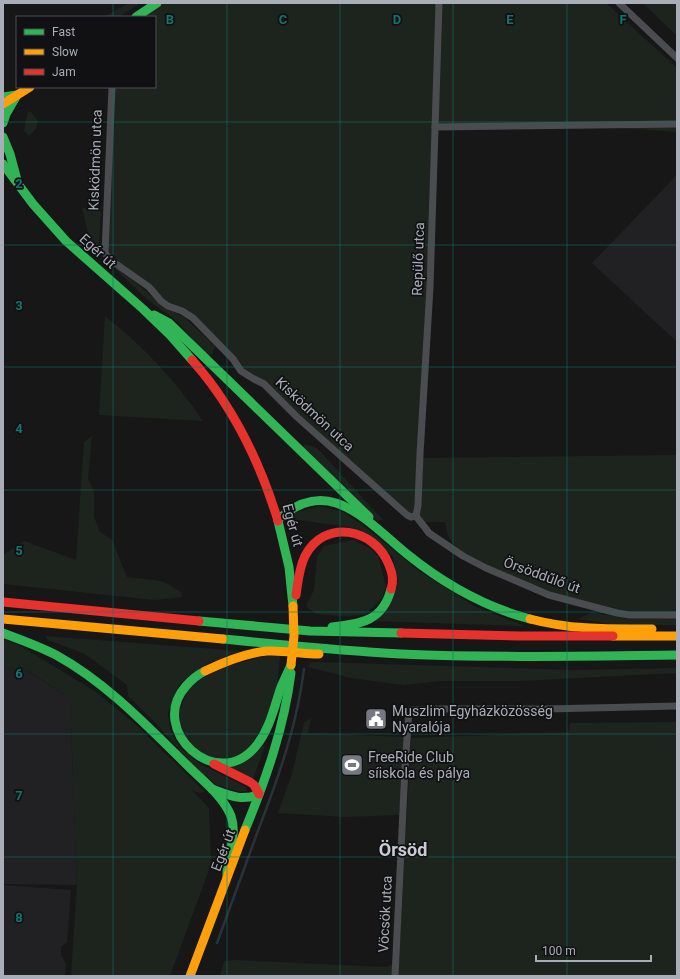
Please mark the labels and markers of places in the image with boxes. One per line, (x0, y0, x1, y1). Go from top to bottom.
place label: Muszlim Egyházközösség Nyaralója (392, 703, 553, 735)
public building icon: Muszlim Egyházközösség Nyaralója (363, 706, 389, 732)
place label: FreeRide Club síiskola és pálya (368, 749, 470, 781)
sports icon: FreeRide Club síiskola és pálya (339, 752, 365, 778)

